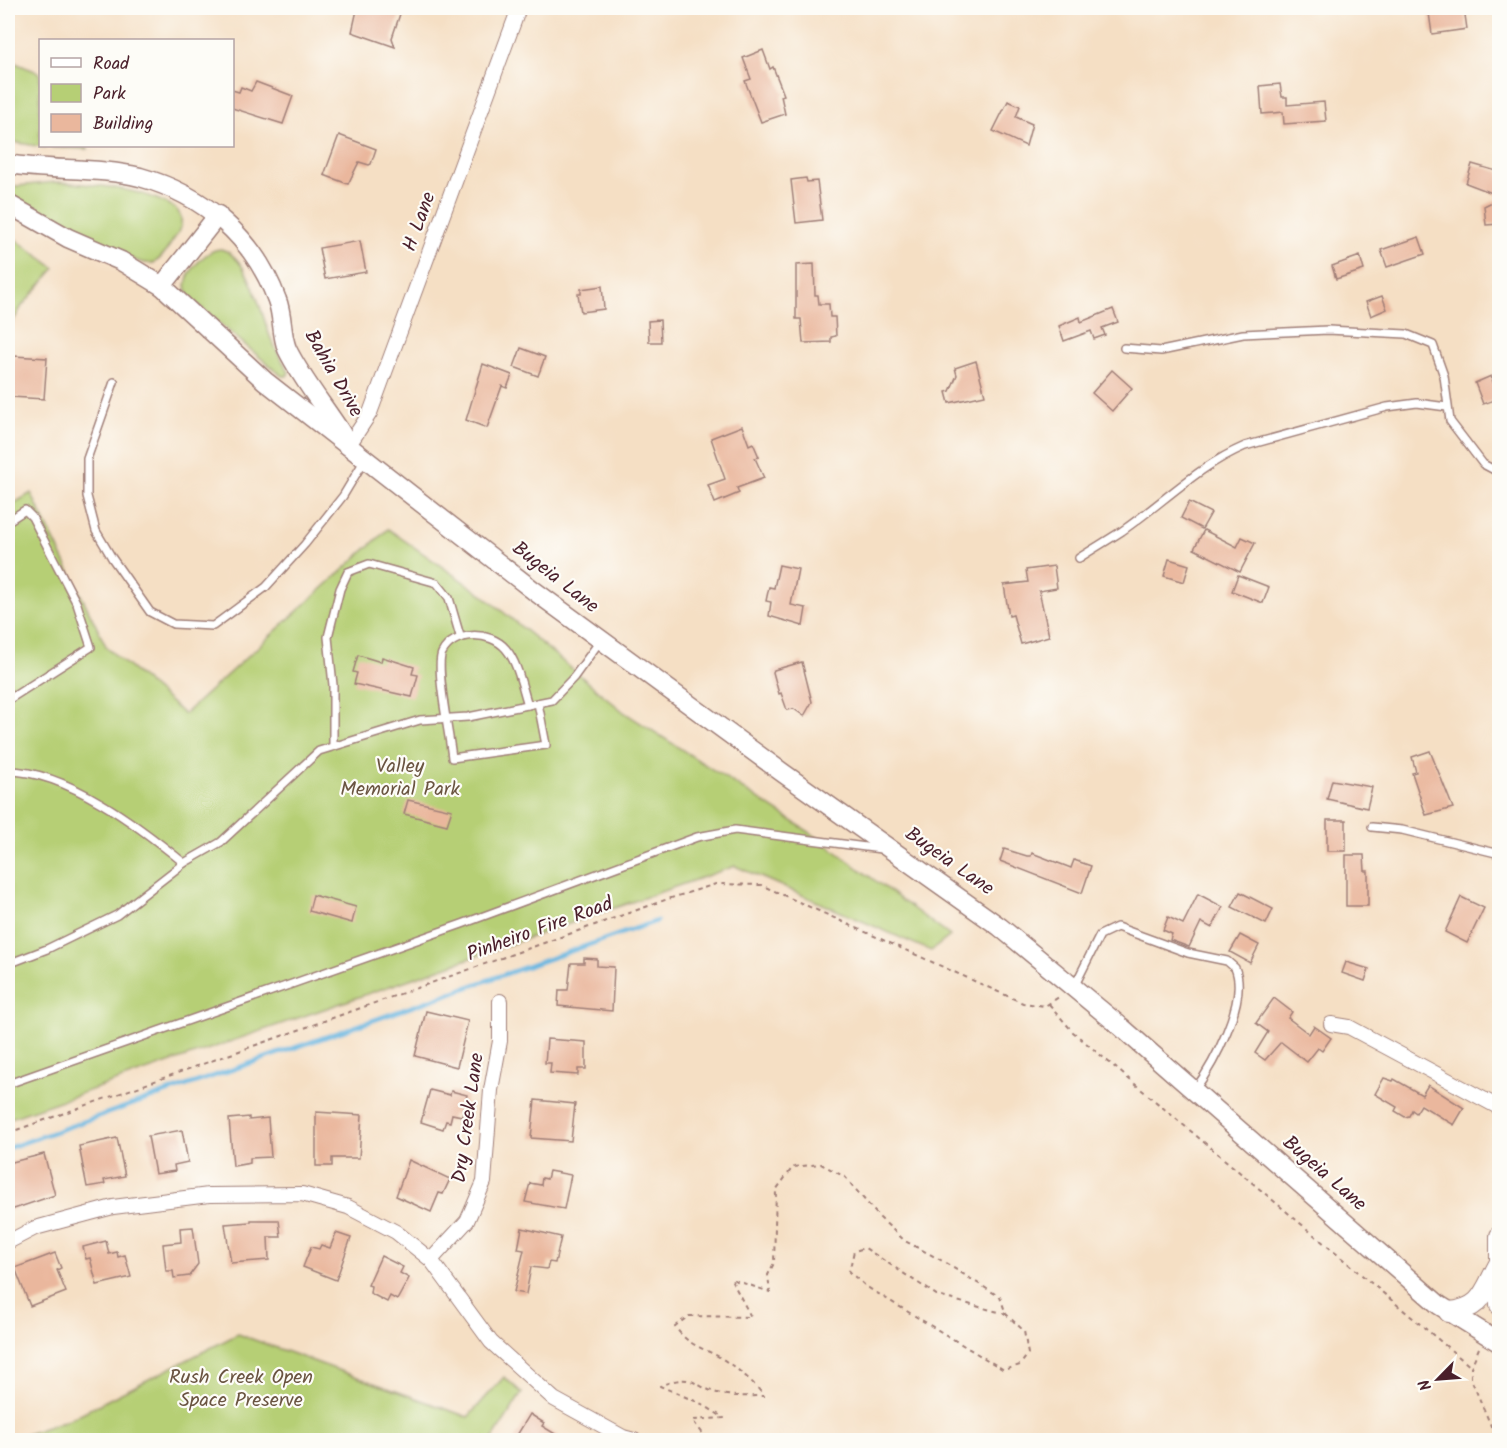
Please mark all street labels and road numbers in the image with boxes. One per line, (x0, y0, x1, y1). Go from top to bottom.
street label: H Lane (394, 188, 446, 256)
street label: Bahia Drive (295, 324, 371, 424)
street label: Bugeia Lane (505, 534, 605, 622)
street label: Bugeia Lane (898, 819, 1000, 905)
street label: Pinheiro Fire Road (462, 888, 619, 971)
street label: Dry Creek Lane (444, 1051, 494, 1185)
street label: Bugeia Lane (1275, 1128, 1373, 1220)

